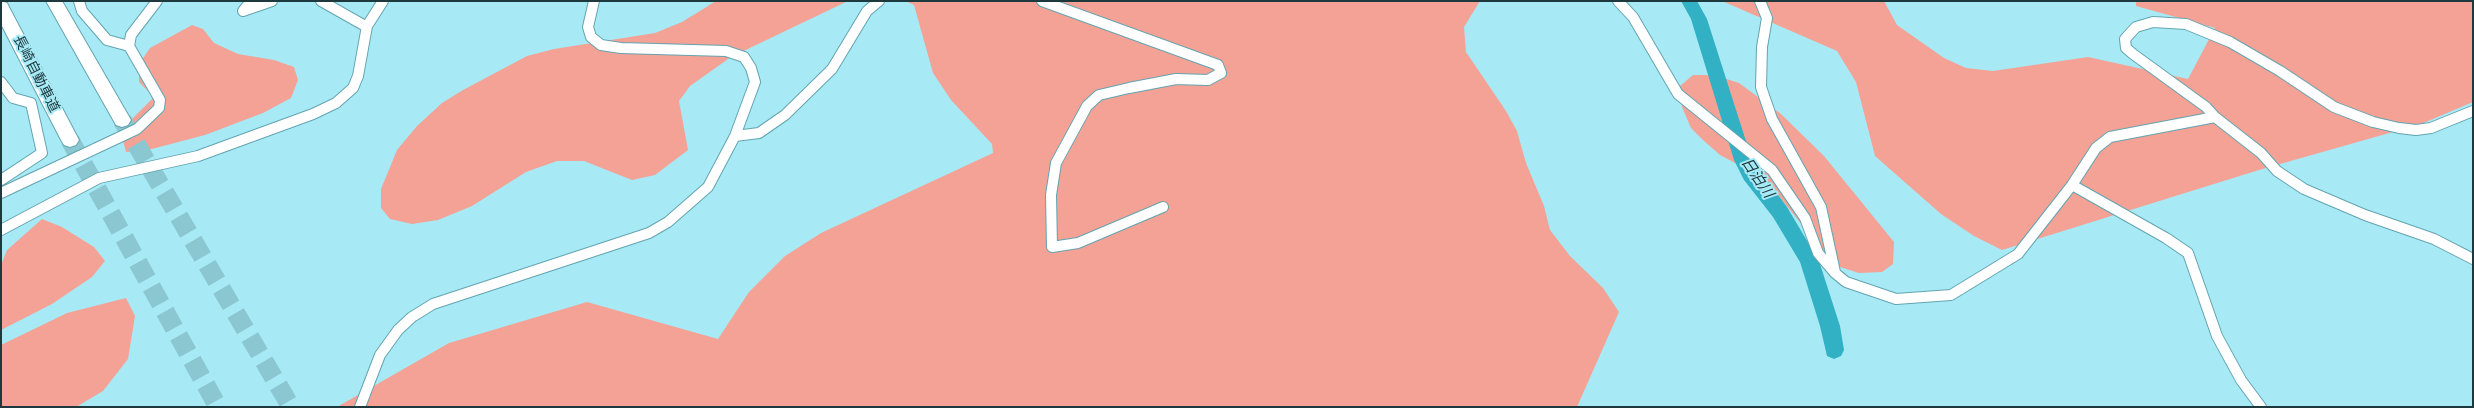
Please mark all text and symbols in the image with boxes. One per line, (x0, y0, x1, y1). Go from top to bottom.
street label: 長崎自動車道 (9, 33, 63, 115)
water label: 日泊川 (1737, 154, 1777, 202)

